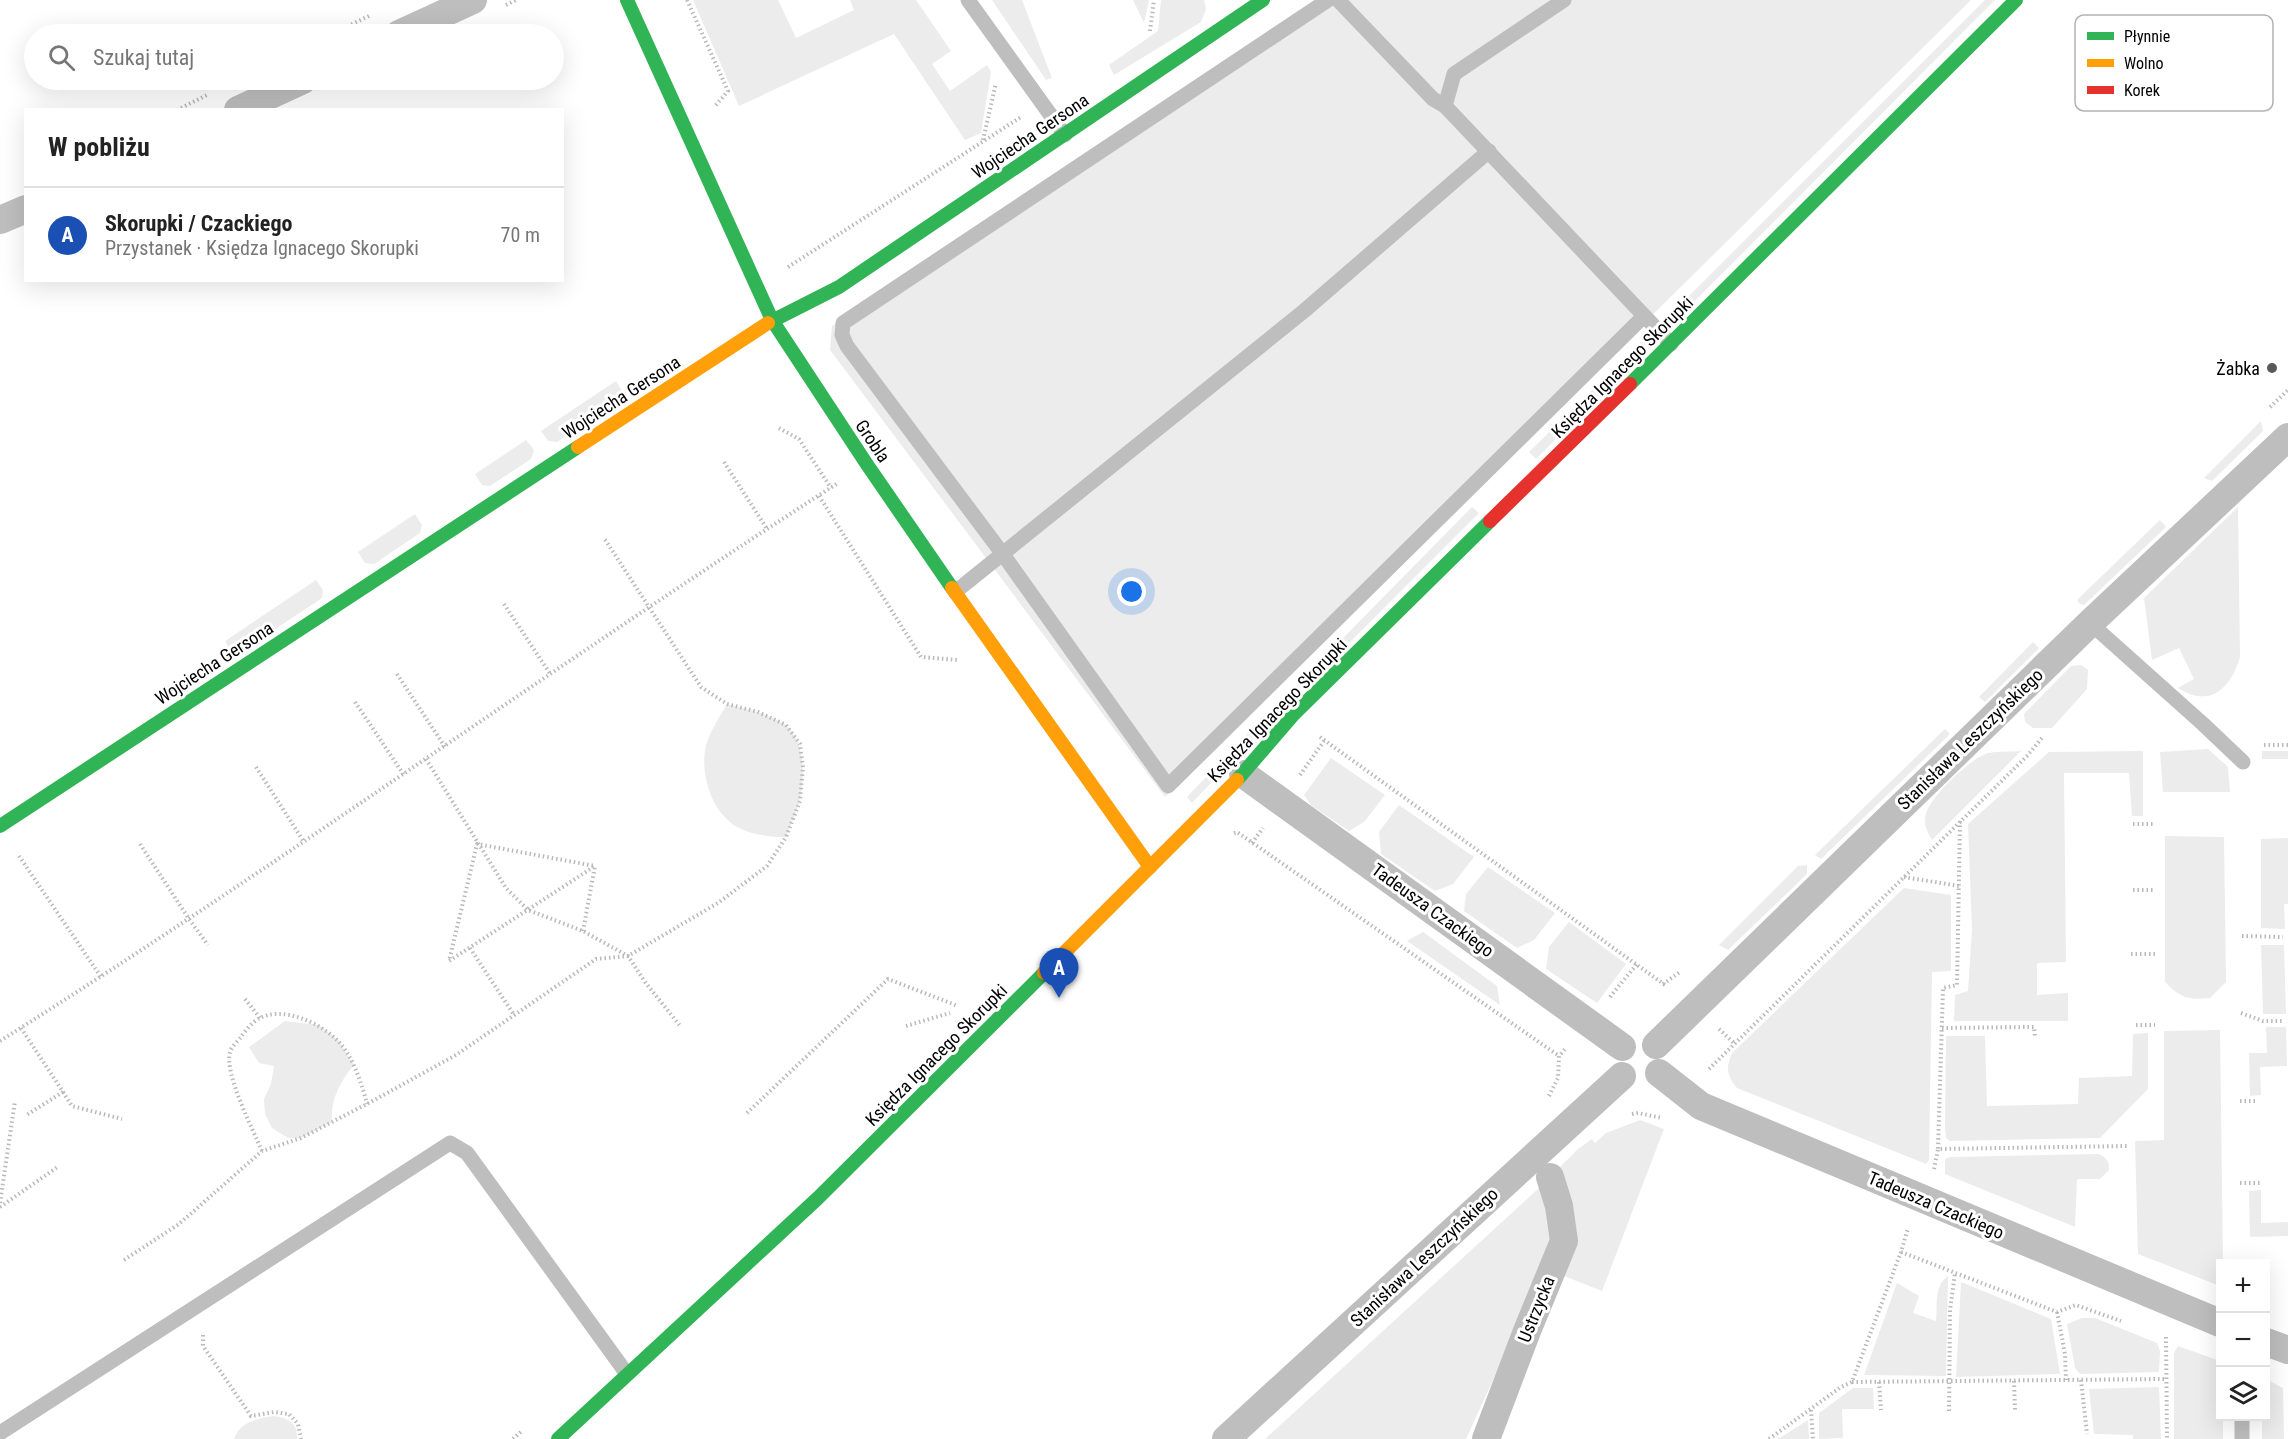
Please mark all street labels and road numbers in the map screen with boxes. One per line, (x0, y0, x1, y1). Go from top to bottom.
street label: Wojciecha Gersona (968, 89, 1092, 183)
street label: Księdza Ignacego Skorupki (1547, 292, 1697, 442)
street label: Wojciecha Gersona (558, 351, 684, 443)
street label: Grobla (851, 416, 895, 466)
street label: Wojciecha Gersona (151, 617, 277, 709)
street label: Księdza Ignacego Skorupki (1203, 634, 1351, 786)
street label: Stanisława Leszczyńskiego (1893, 664, 2047, 814)
street label: Tadeusza Czackiego (1368, 859, 1498, 961)
street label: Księdza Ignacego Skorupki (861, 980, 1011, 1130)
street label: Tadeusza Czackiego (1865, 1167, 2007, 1243)
street label: Stanisława Leszczyńskiego (1346, 1183, 1502, 1331)
street label: Ustrzycka (1513, 1273, 1559, 1345)

